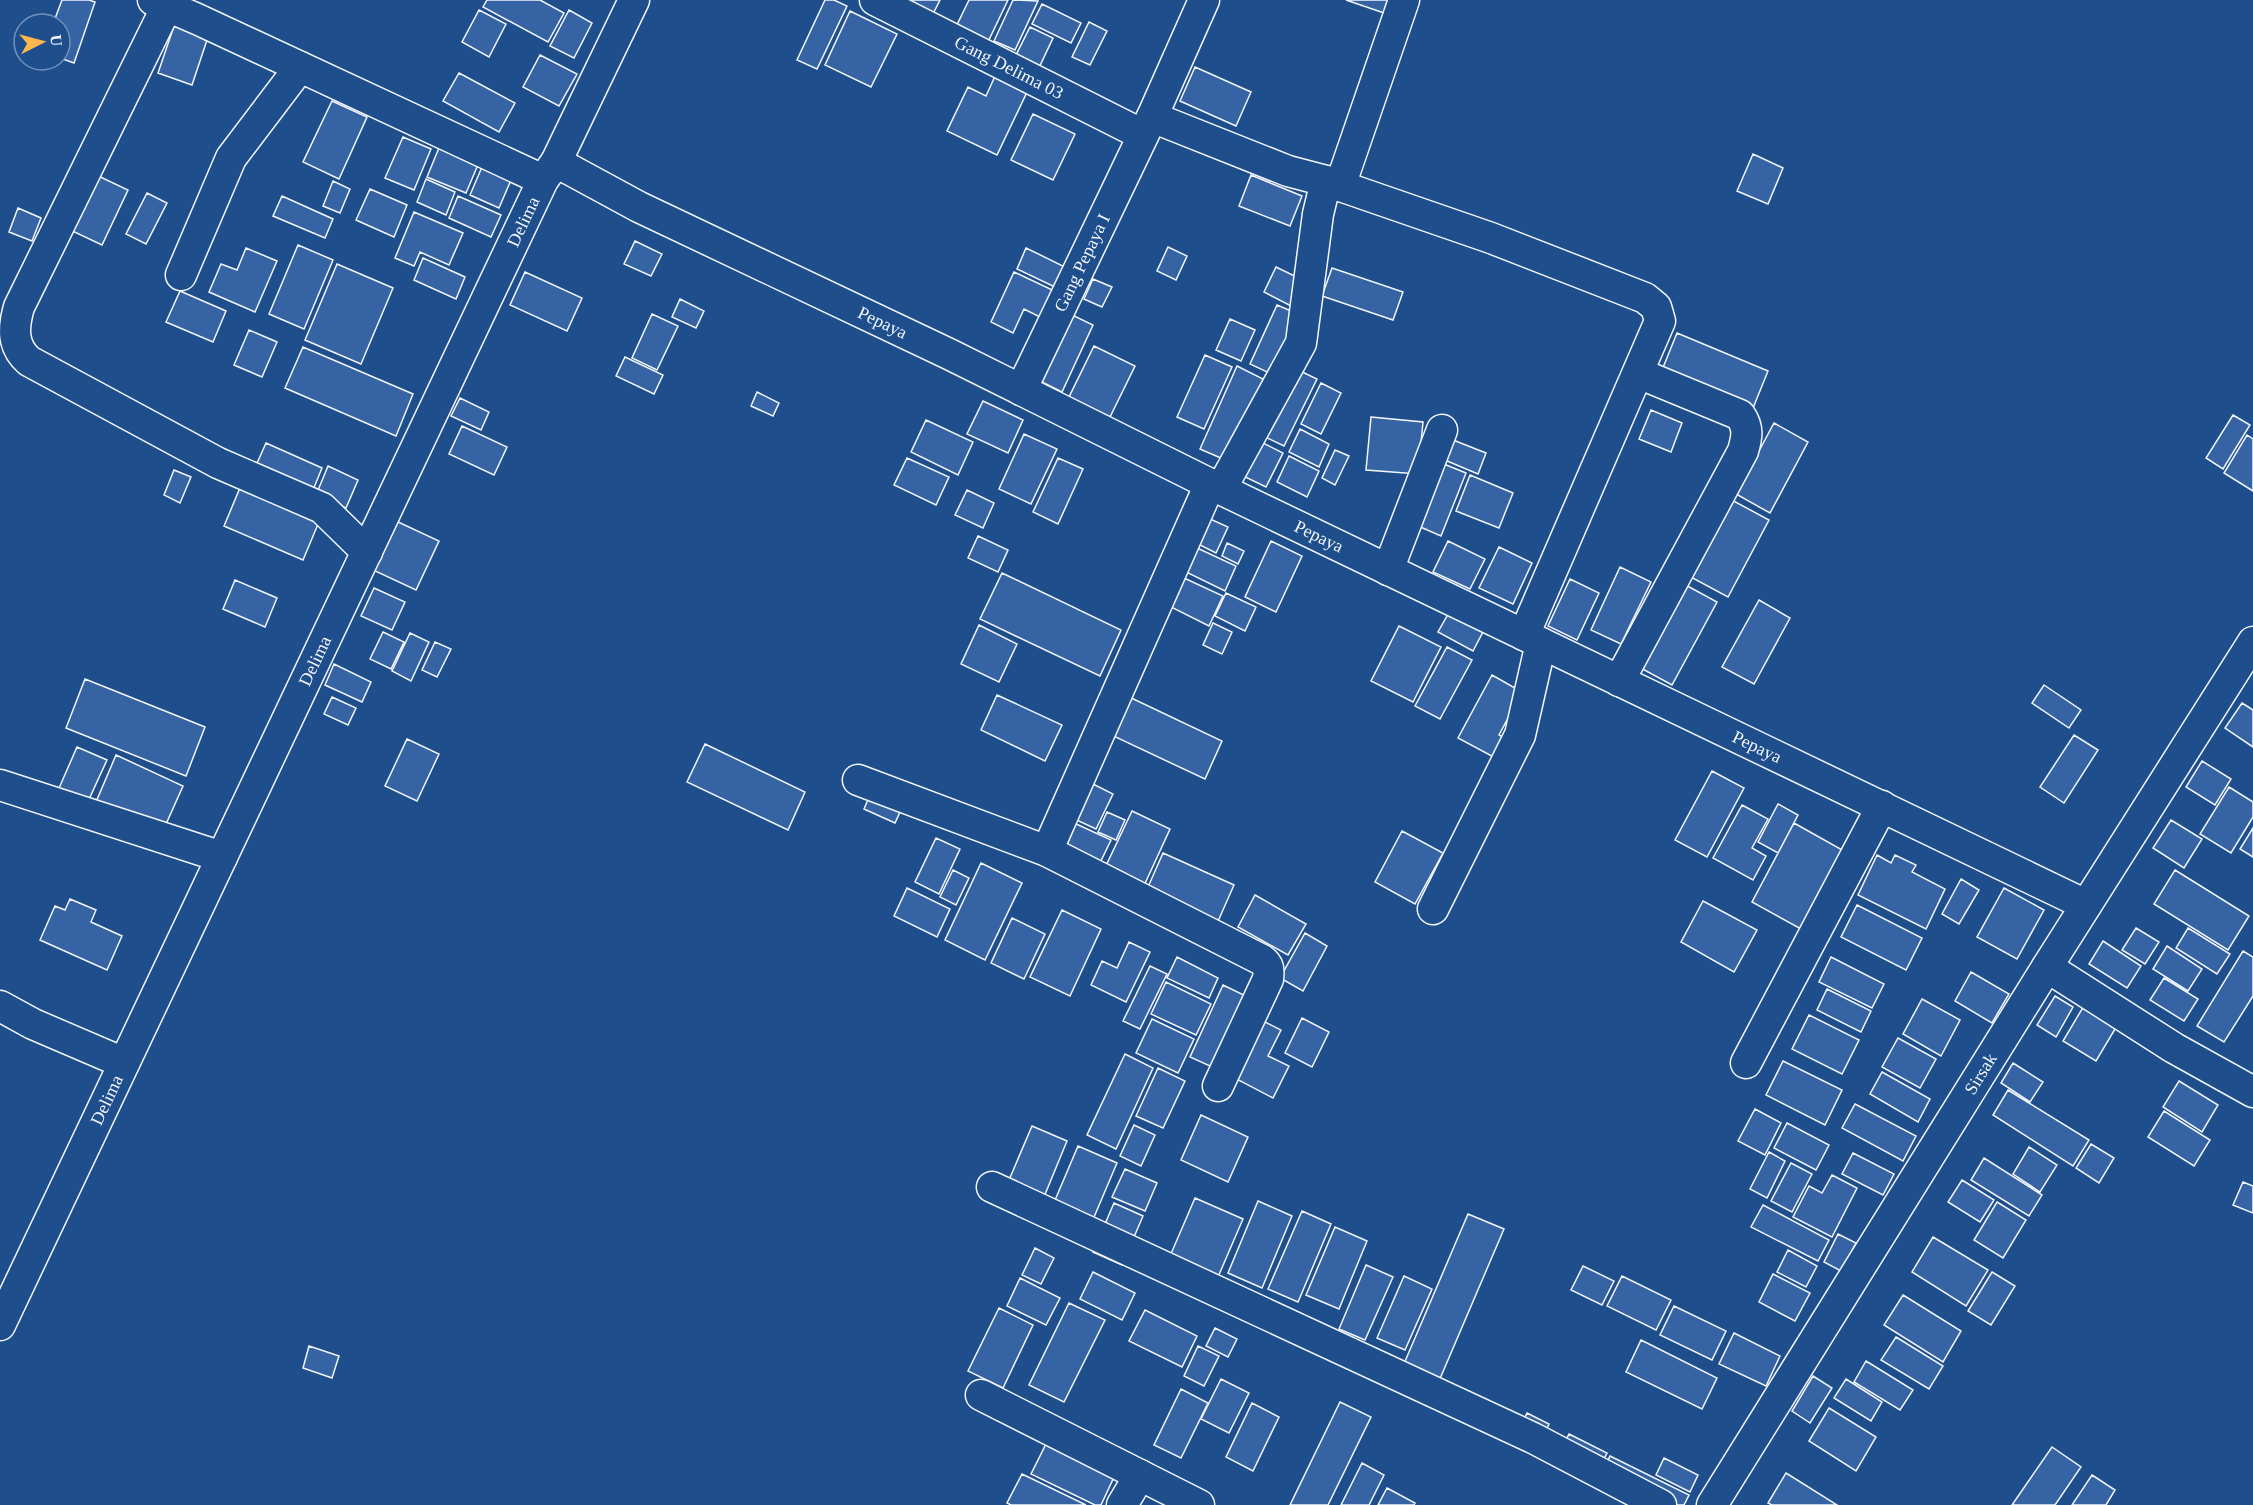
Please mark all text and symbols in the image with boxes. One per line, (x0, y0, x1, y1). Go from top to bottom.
north arrow (12, 12, 72, 72)
street label: Gang Delima 03 (951, 32, 1067, 103)
text: U (47, 34, 66, 48)
street label: Delima (503, 194, 544, 250)
street label: Gang Pepaya I (1050, 211, 1114, 315)
street label: Pepaya (855, 302, 910, 343)
street label: Pepaya (1291, 516, 1347, 557)
street label: Delima (295, 633, 335, 689)
street label: Pepaya (1729, 727, 1785, 767)
street label: Sirsak (1960, 1049, 2001, 1098)
street label: Delima (86, 1072, 127, 1128)

